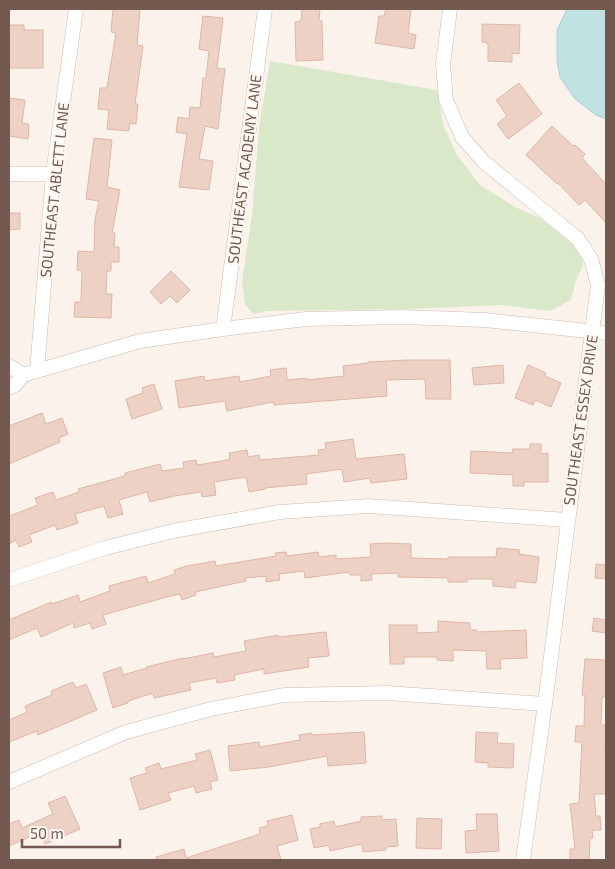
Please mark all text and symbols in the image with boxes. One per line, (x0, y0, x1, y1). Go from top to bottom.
street label: SOUTHEAST ACADEMY LANE (223, 73, 265, 265)
street label: SOUTHEAST ABLETT LANE (36, 102, 72, 278)
street label: SOUTHEAST ESSEX DRIVE (559, 334, 601, 506)
scale bar (22, 816, 120, 848)
text: 50 m (30, 824, 64, 842)

